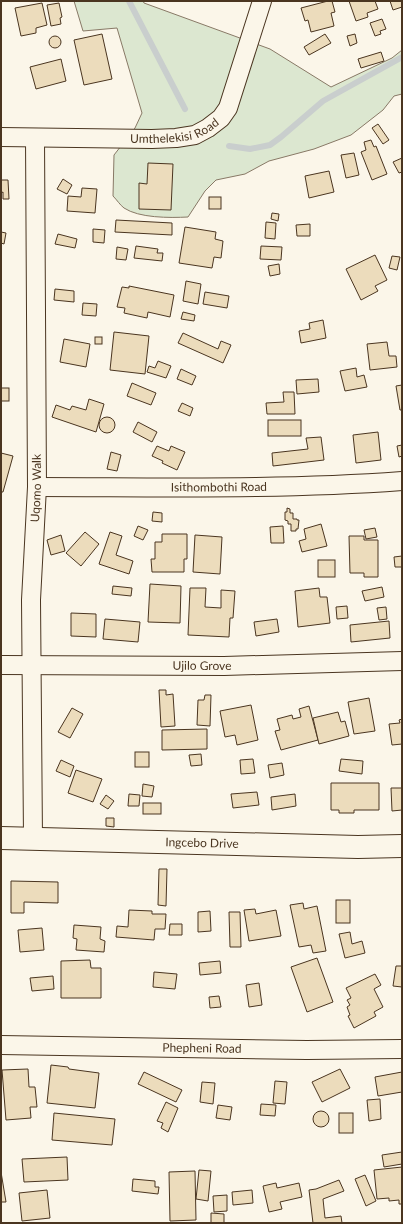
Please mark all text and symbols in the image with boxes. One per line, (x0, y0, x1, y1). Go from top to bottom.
street label: Umthelekisi Road (130, 114, 222, 146)
street label: Uqomo Walk (27, 453, 44, 523)
street label: Isithombothi Road (171, 479, 267, 494)
street label: Ujilo Grove (172, 658, 232, 673)
street label: Ingcebo Drive (165, 834, 239, 851)
street label: Phepheni Road (162, 1040, 242, 1056)

